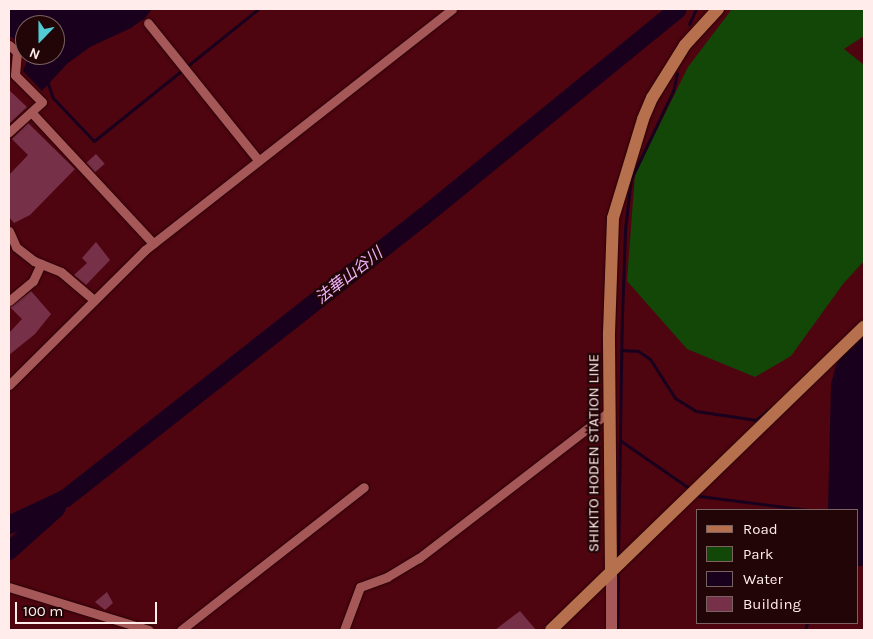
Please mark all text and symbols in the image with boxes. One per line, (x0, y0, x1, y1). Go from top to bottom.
north arrow (15, 15, 65, 65)
text: N (27, 44, 42, 63)
water label: 法華山谷川 (312, 244, 386, 308)
street label: SHIKITO HODEN STATION LINE (585, 354, 603, 552)
legend (696, 509, 858, 624)
text: Road (743, 520, 778, 538)
text: Park (743, 545, 773, 563)
text: Water (743, 570, 783, 588)
scale bar (18, 592, 160, 624)
text: Building (743, 595, 801, 613)
text: 100 m (23, 602, 63, 620)

